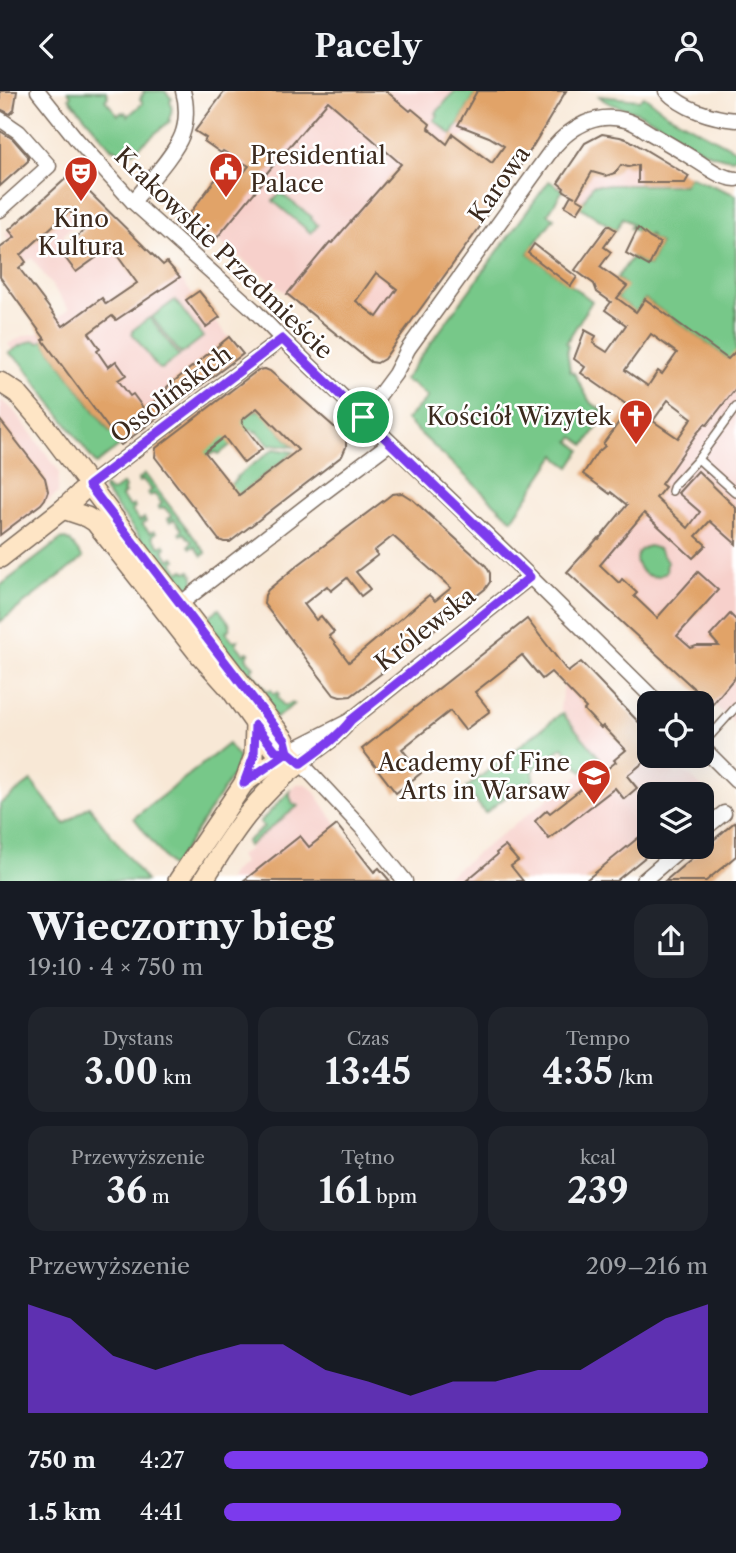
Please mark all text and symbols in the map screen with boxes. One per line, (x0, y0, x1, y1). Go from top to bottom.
text: Pacely (314, 26, 422, 65)
icon: back (28, 27, 66, 65)
icon: person (670, 27, 708, 65)
street label: Karowa (462, 140, 536, 228)
street label: Krakowskie Przedmieście (109, 141, 339, 365)
place label: Presidential Palace (250, 141, 386, 198)
public building icon: Presidential Palace (207, 150, 245, 199)
theatre icon: Kino Kultura (62, 154, 100, 203)
place label: Kino Kultura (38, 204, 125, 261)
street label: Ossolińskich (105, 339, 237, 449)
pin (333, 387, 393, 447)
church icon: Kościół Wizytek (617, 397, 655, 446)
icon: arrive (344, 398, 382, 436)
place label: Kościół Wizytek (427, 402, 613, 431)
street label: Królewska (369, 581, 481, 677)
map controls (637, 691, 714, 859)
button: locate (637, 691, 714, 768)
place label: Academy of Fine Arts in Warsaw (377, 748, 571, 805)
school or university icon: Academy of Fine Arts in Warsaw (575, 757, 613, 806)
button: layers (637, 782, 714, 859)
text: Wieczorny bieg (28, 903, 335, 950)
button: share (634, 904, 708, 978)
text: 19:10 · 4 × 750 m (28, 953, 203, 981)
text: Dystans (103, 1027, 173, 1050)
text: Czas (347, 1027, 389, 1050)
text: Tempo (566, 1027, 630, 1050)
text: 3.00 (84, 1050, 158, 1093)
text: 13:45 (325, 1050, 411, 1093)
text: 4:35 (543, 1050, 613, 1093)
text: km (158, 1066, 192, 1089)
text: /km (613, 1066, 653, 1089)
text: Przewyższenie (71, 1146, 205, 1169)
text: Tętno (341, 1146, 395, 1169)
text: kcal (580, 1146, 616, 1169)
text: 36 (106, 1169, 147, 1212)
text: 161 (319, 1169, 371, 1212)
text: 239 (567, 1169, 629, 1212)
text: m (147, 1185, 170, 1208)
text: bpm (371, 1185, 417, 1208)
text: Przewyższenie (28, 1252, 190, 1280)
text: 209–216 m (586, 1252, 708, 1280)
text: 750 m (28, 1446, 96, 1474)
text: 4:27 (140, 1446, 184, 1474)
text: 1.5 km (28, 1498, 101, 1526)
text: 4:41 (140, 1498, 183, 1526)

